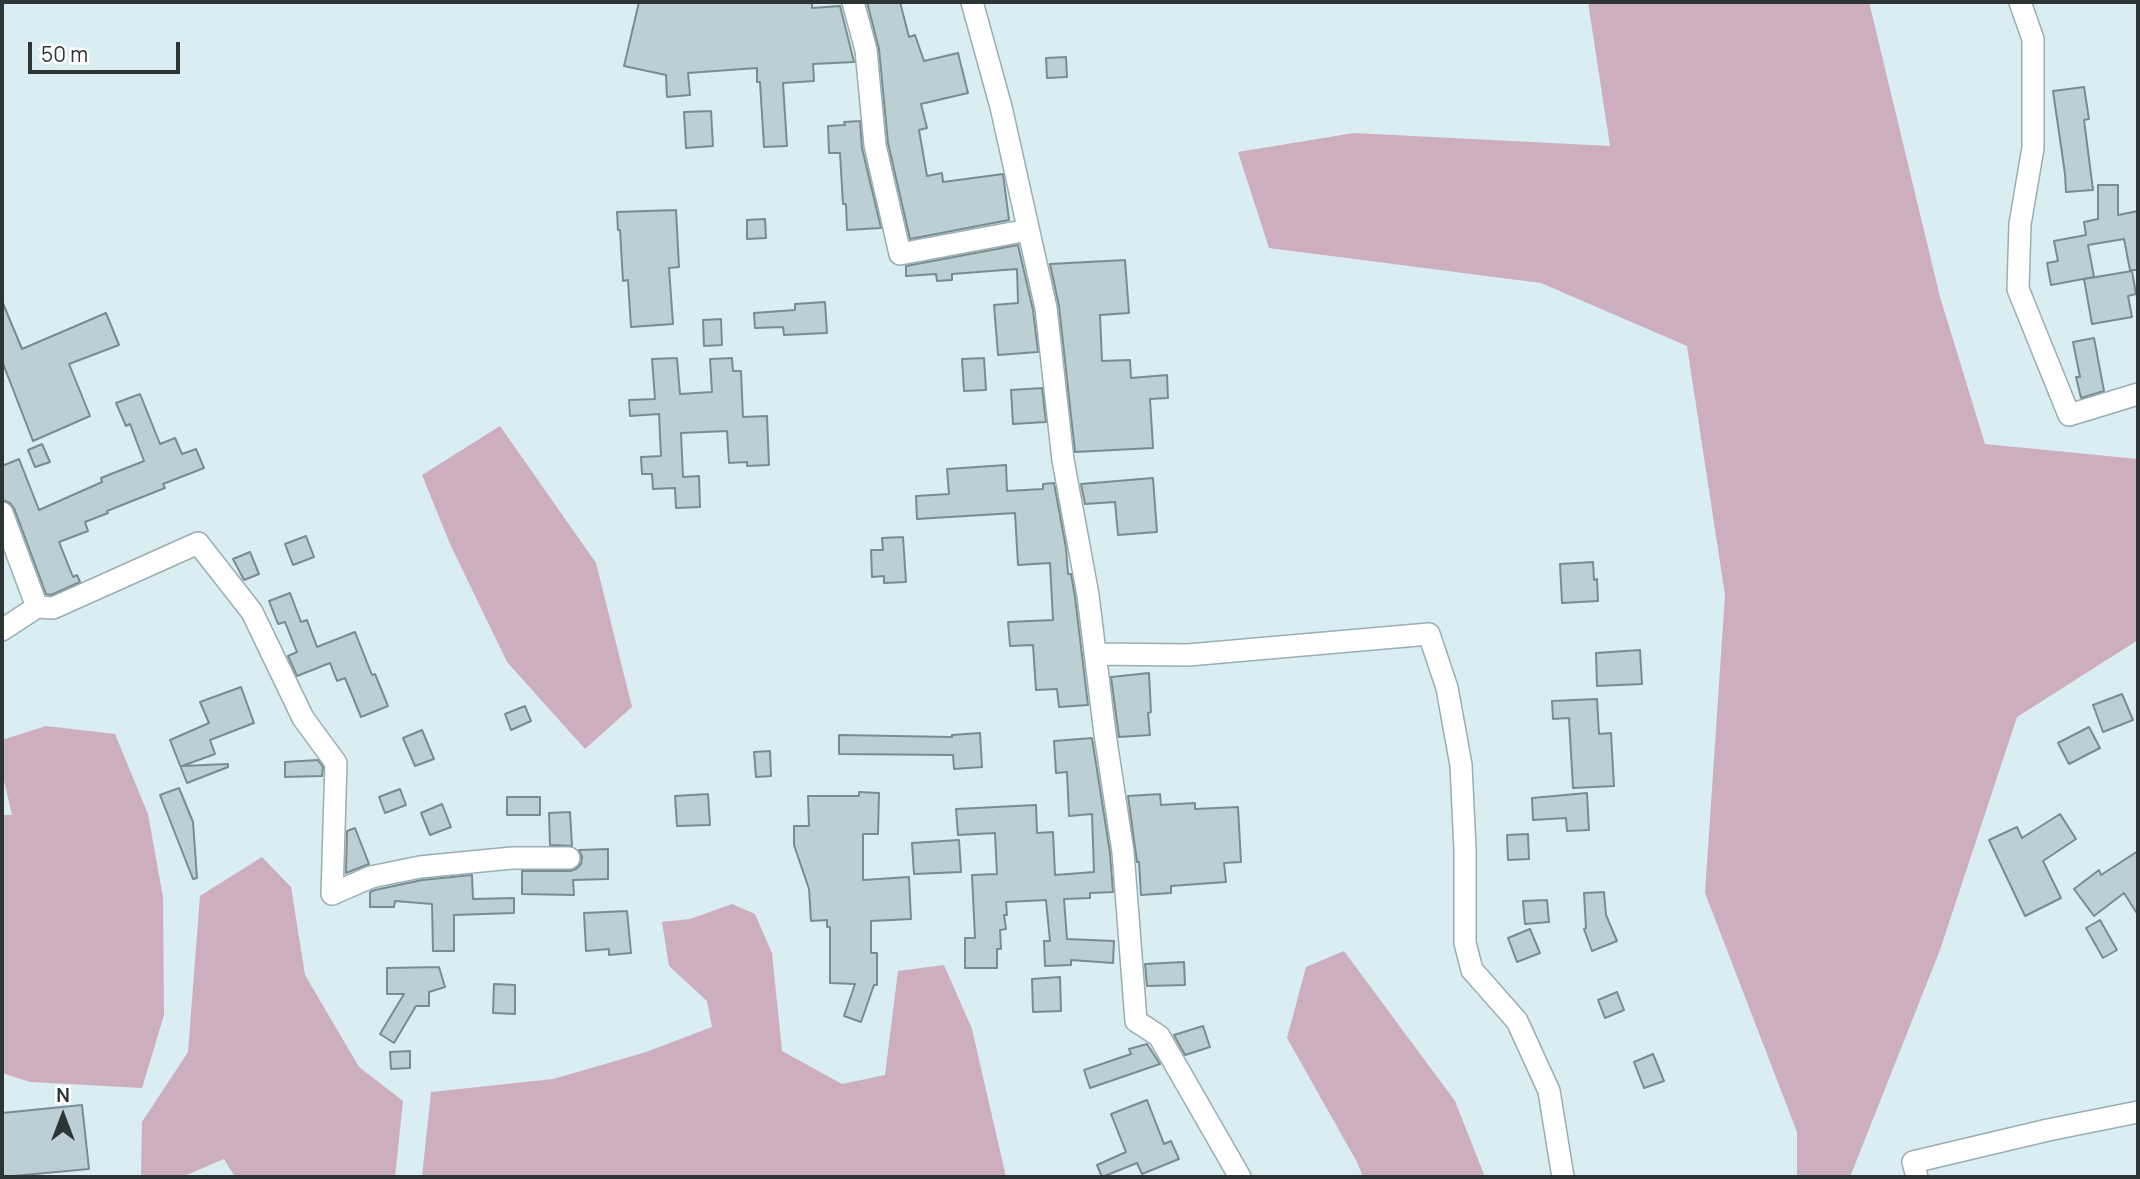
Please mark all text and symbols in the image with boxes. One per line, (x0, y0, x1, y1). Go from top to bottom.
scale bar (32, 28, 184, 72)
text: 50 m (41, 40, 88, 68)
north arrow (28, 1081, 98, 1151)
text: N (56, 1082, 70, 1108)

